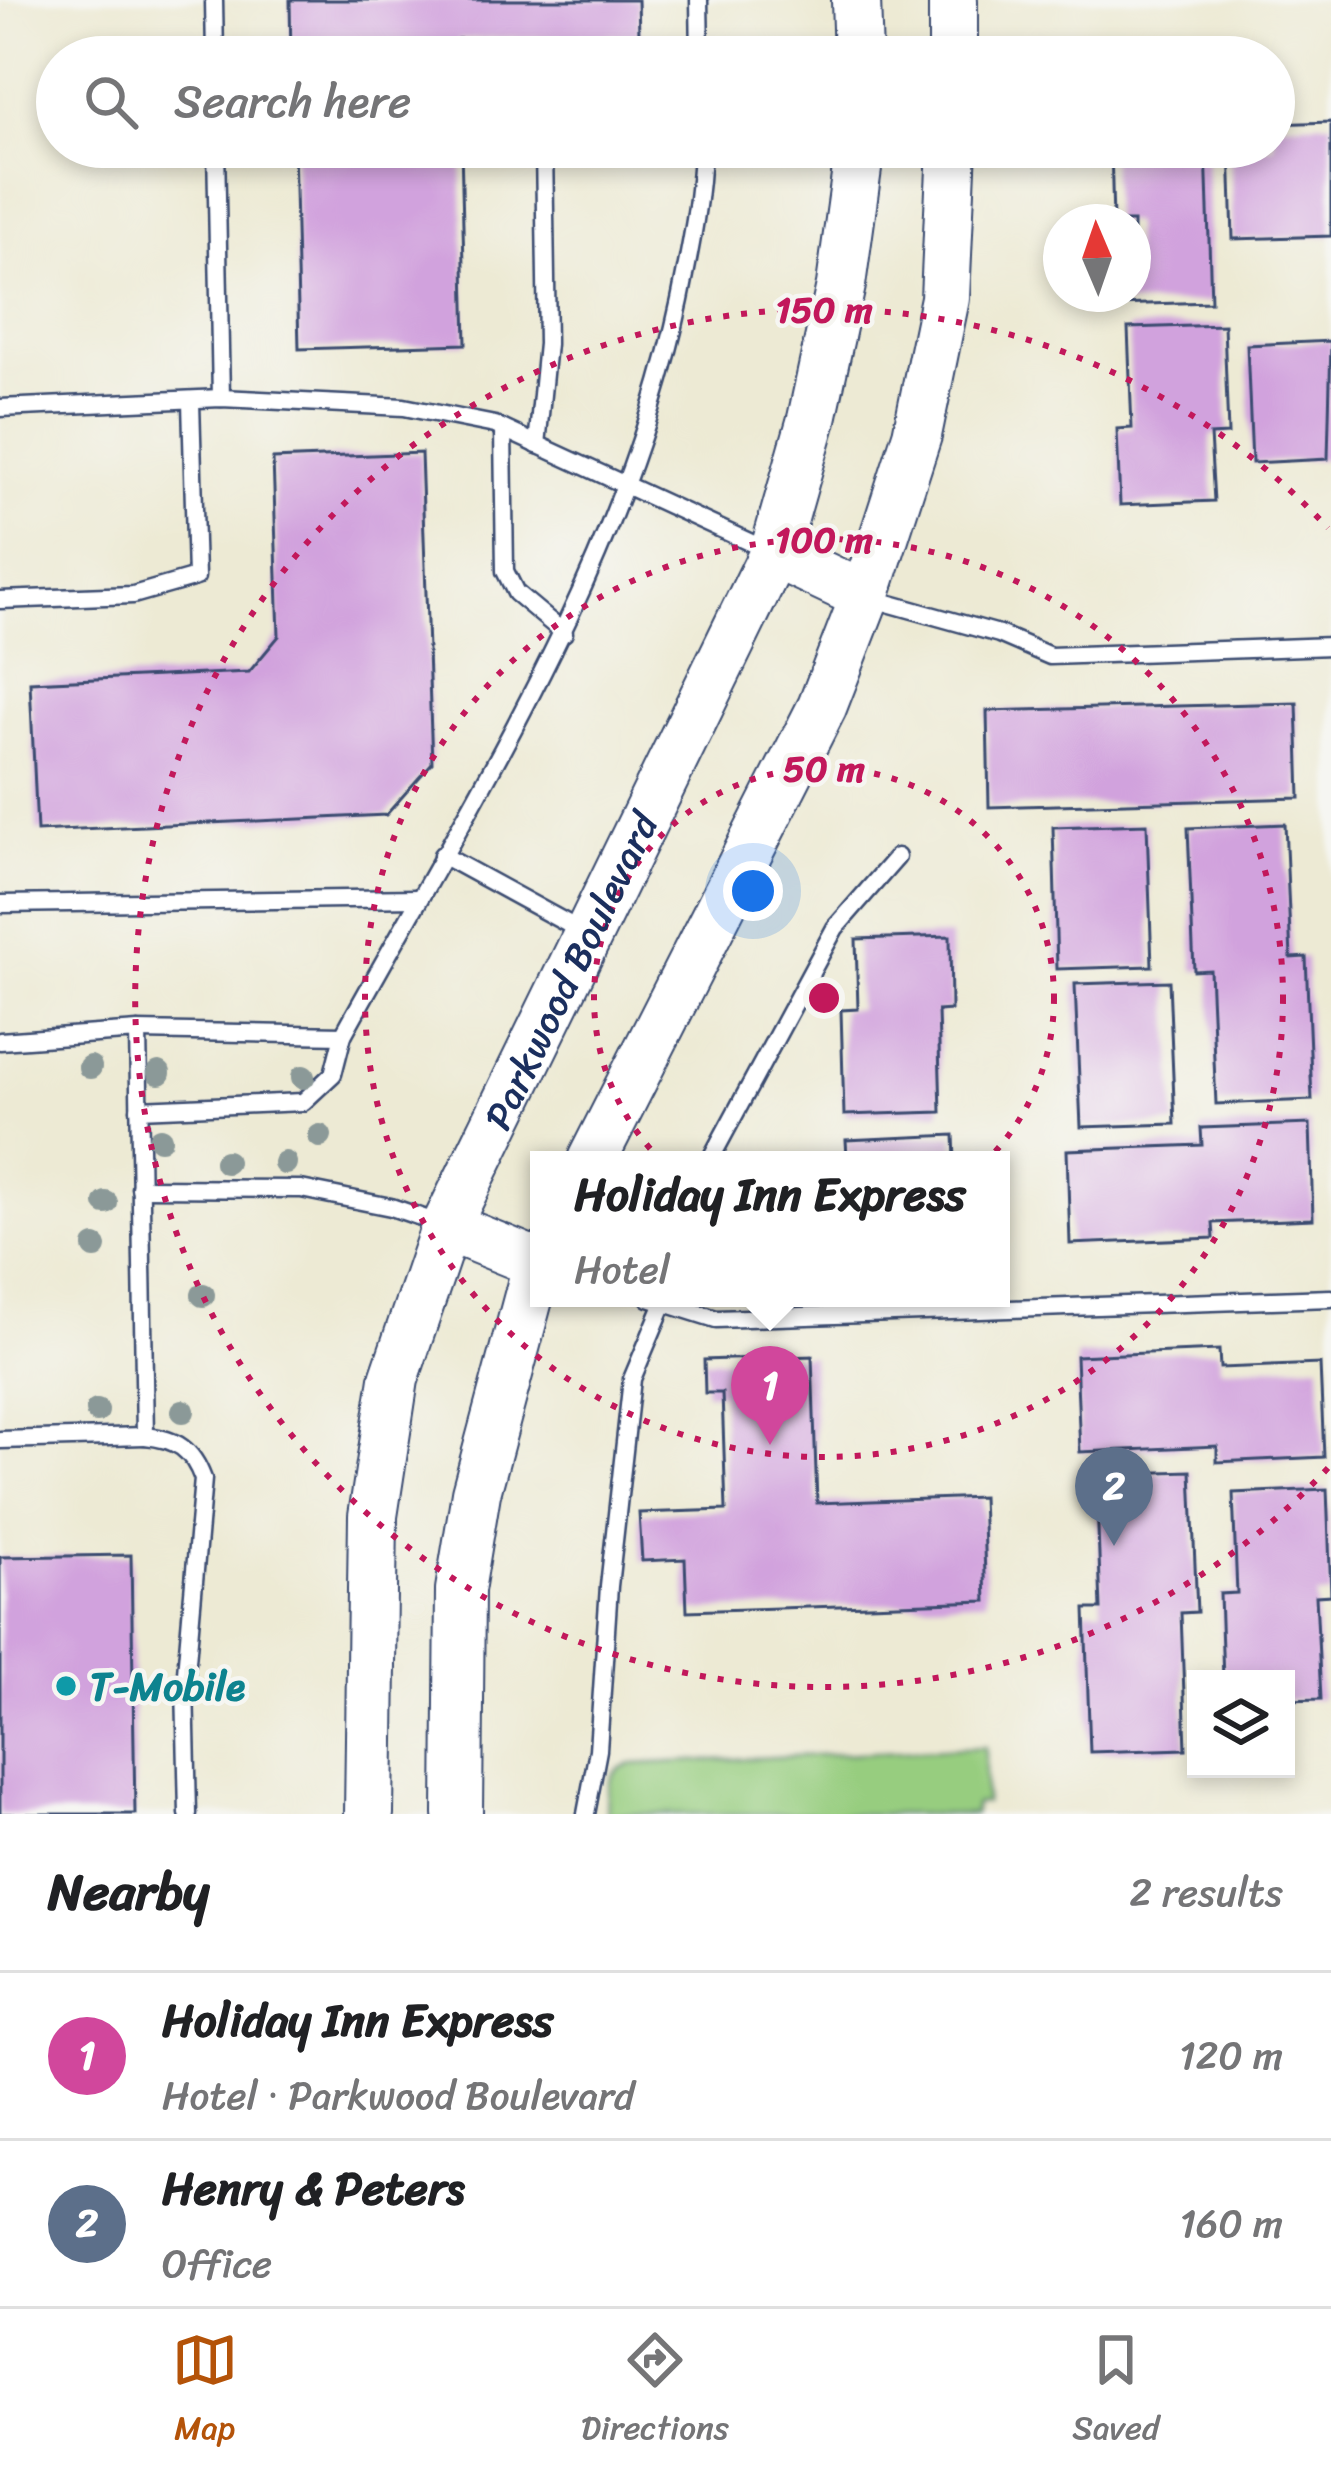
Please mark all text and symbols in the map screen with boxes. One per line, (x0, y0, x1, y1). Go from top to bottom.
search box (36, 36, 1295, 168)
text: Search here (174, 62, 411, 142)
icon: search (78, 69, 144, 135)
north arrow (1043, 204, 1151, 312)
text: 150 m (775, 278, 873, 342)
text: 100 m (775, 508, 873, 572)
text: 50 m (783, 737, 865, 801)
street label: Parkwood Boulevard (464, 798, 679, 1142)
your location (723, 861, 783, 921)
centre of rings (803, 977, 845, 1019)
popup (530, 1151, 1010, 1307)
text: Holiday Inn Express (574, 1155, 966, 1235)
text: Hotel (574, 1235, 670, 1304)
pin: 1 (731, 1346, 809, 1445)
pin: 2 (1075, 1447, 1153, 1546)
place label: T-Mobile (90, 1652, 245, 1721)
map controls (1187, 1670, 1295, 1778)
button: layers (1187, 1670, 1295, 1778)
marker: T-Mobile (53, 1673, 79, 1699)
text: Nearby (48, 1847, 209, 1937)
text: 2 results (1129, 1858, 1283, 1927)
text: Holiday Inn Express (162, 1981, 554, 2061)
text: 1 (79, 2021, 95, 2090)
text: 120 m (1179, 2021, 1283, 2090)
text: Hotel · Parkwood Boulevard (162, 2061, 635, 2130)
text: Henry & Peters (162, 2149, 465, 2229)
text: 2 (76, 2189, 98, 2258)
text: 160 m (1179, 2189, 1283, 2258)
text: Office (162, 2229, 272, 2298)
tab: Map (172, 2327, 238, 2457)
tab: Directions (581, 2327, 729, 2457)
tab: Saved (1072, 2327, 1159, 2457)

